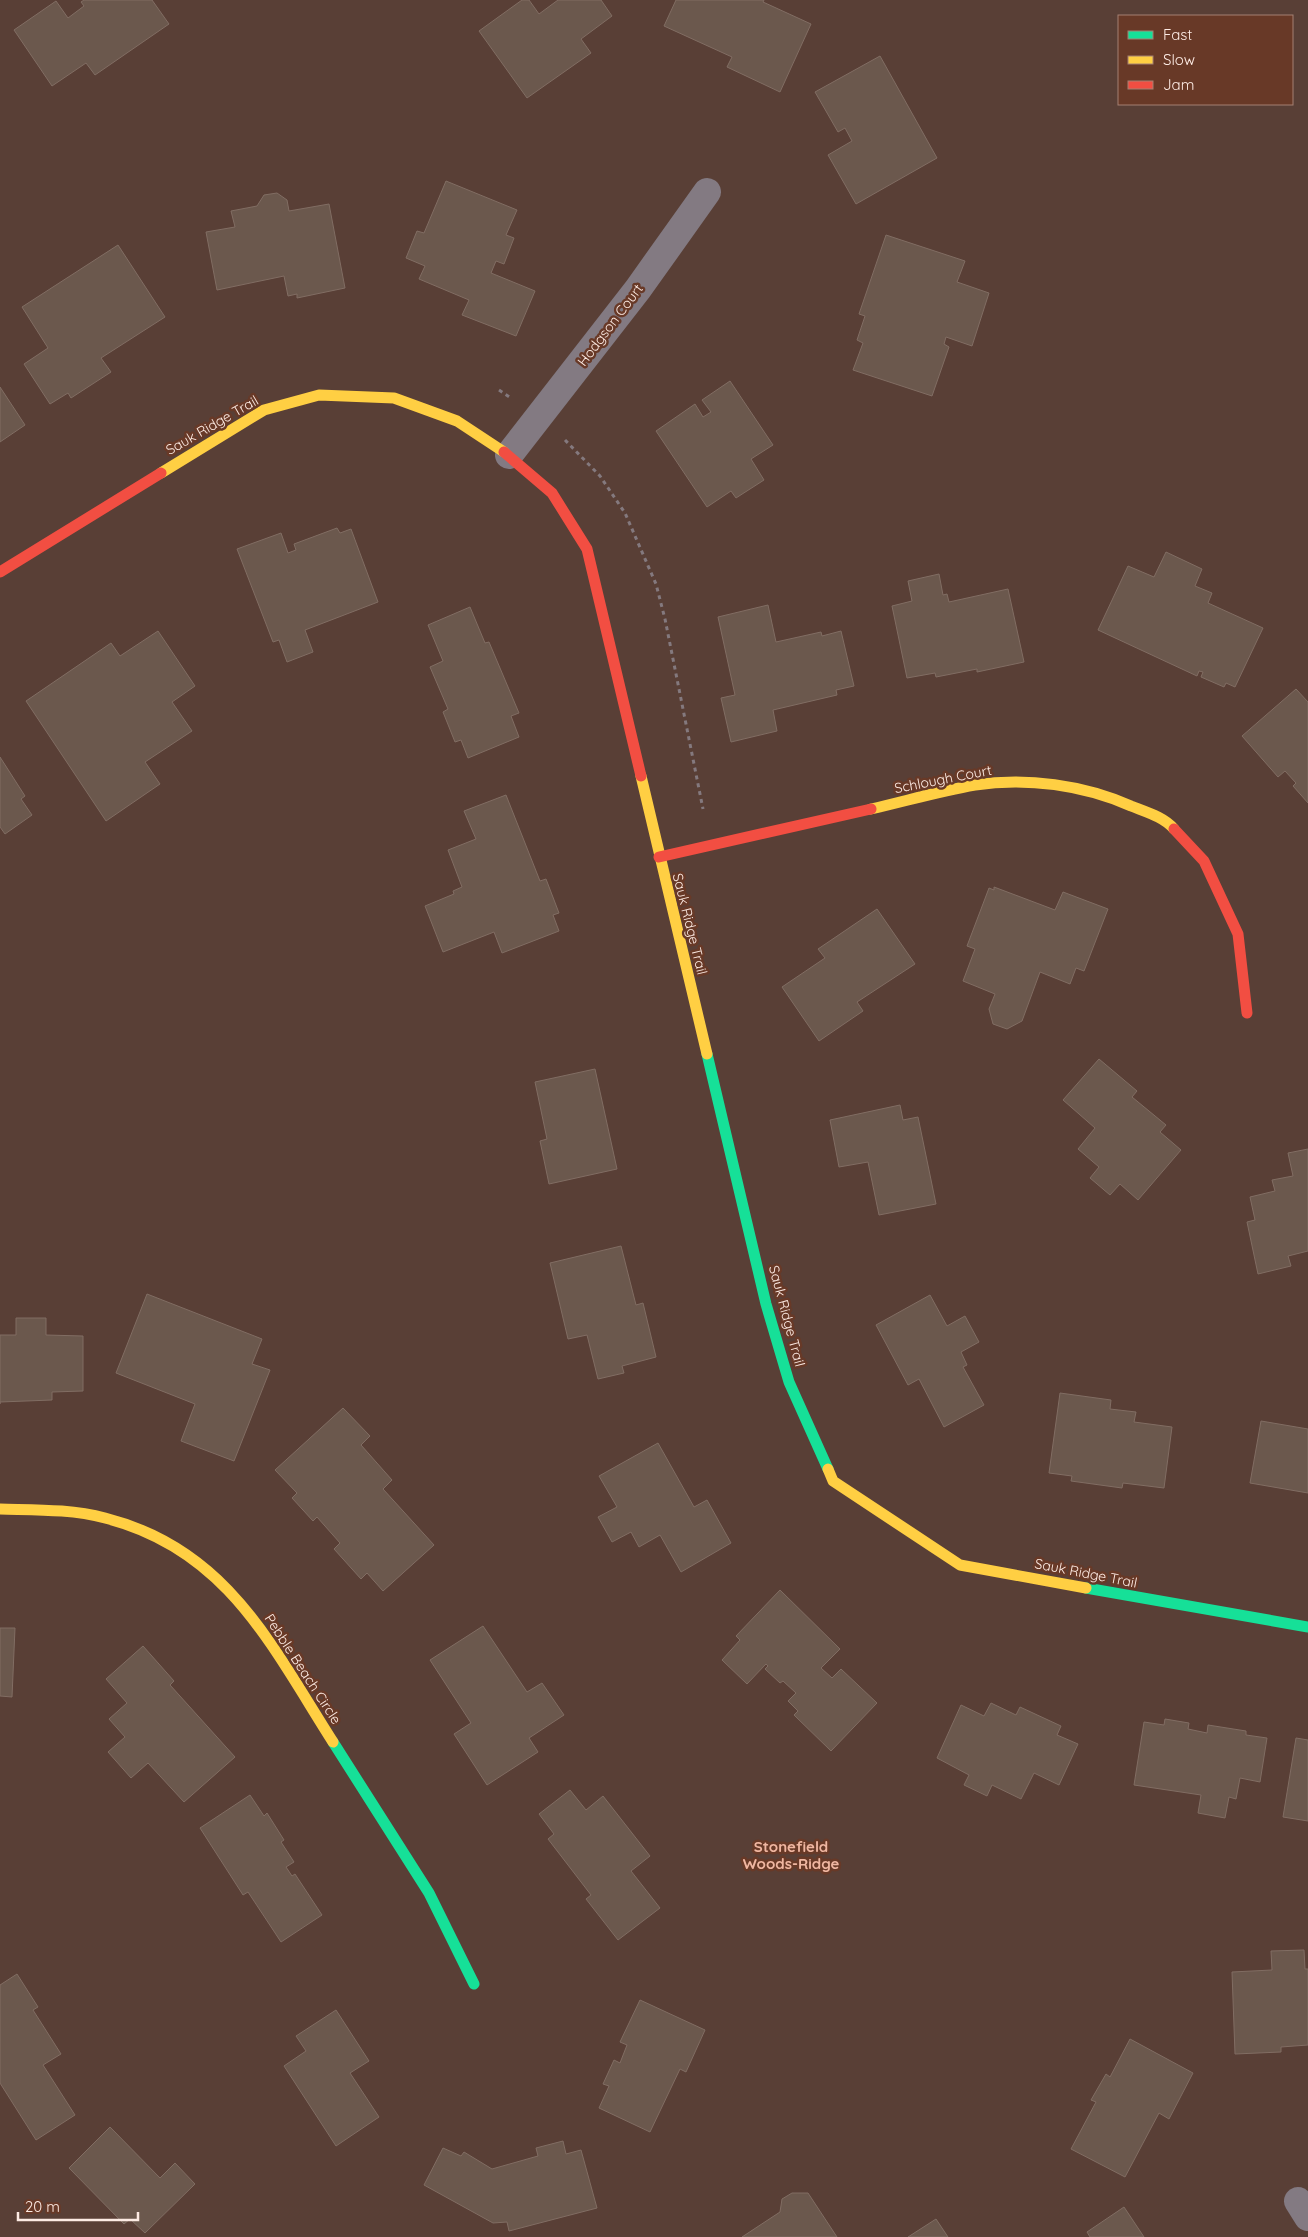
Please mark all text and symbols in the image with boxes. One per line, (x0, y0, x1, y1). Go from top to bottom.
legend (1118, 15, 1293, 105)
text: Fast (1163, 25, 1192, 44)
text: Slow (1163, 50, 1195, 69)
text: Jam (1163, 75, 1194, 94)
street label: Hodgson Court (573, 280, 647, 370)
street label: Sauk Ridge Trail (162, 391, 262, 459)
street label: Schlough Court (893, 761, 993, 797)
street label: Sauk Ridge Trail (669, 871, 711, 977)
street label: Sauk Ridge Trail (765, 1263, 809, 1369)
street label: Sauk Ridge Trail (1033, 1554, 1139, 1592)
street label: Pebble Beach Circle (261, 1610, 345, 1728)
district label: Stonefield Woods-Ridge (743, 1837, 839, 1873)
scale bar (18, 2190, 138, 2222)
text: 20 m (25, 2197, 60, 2216)

